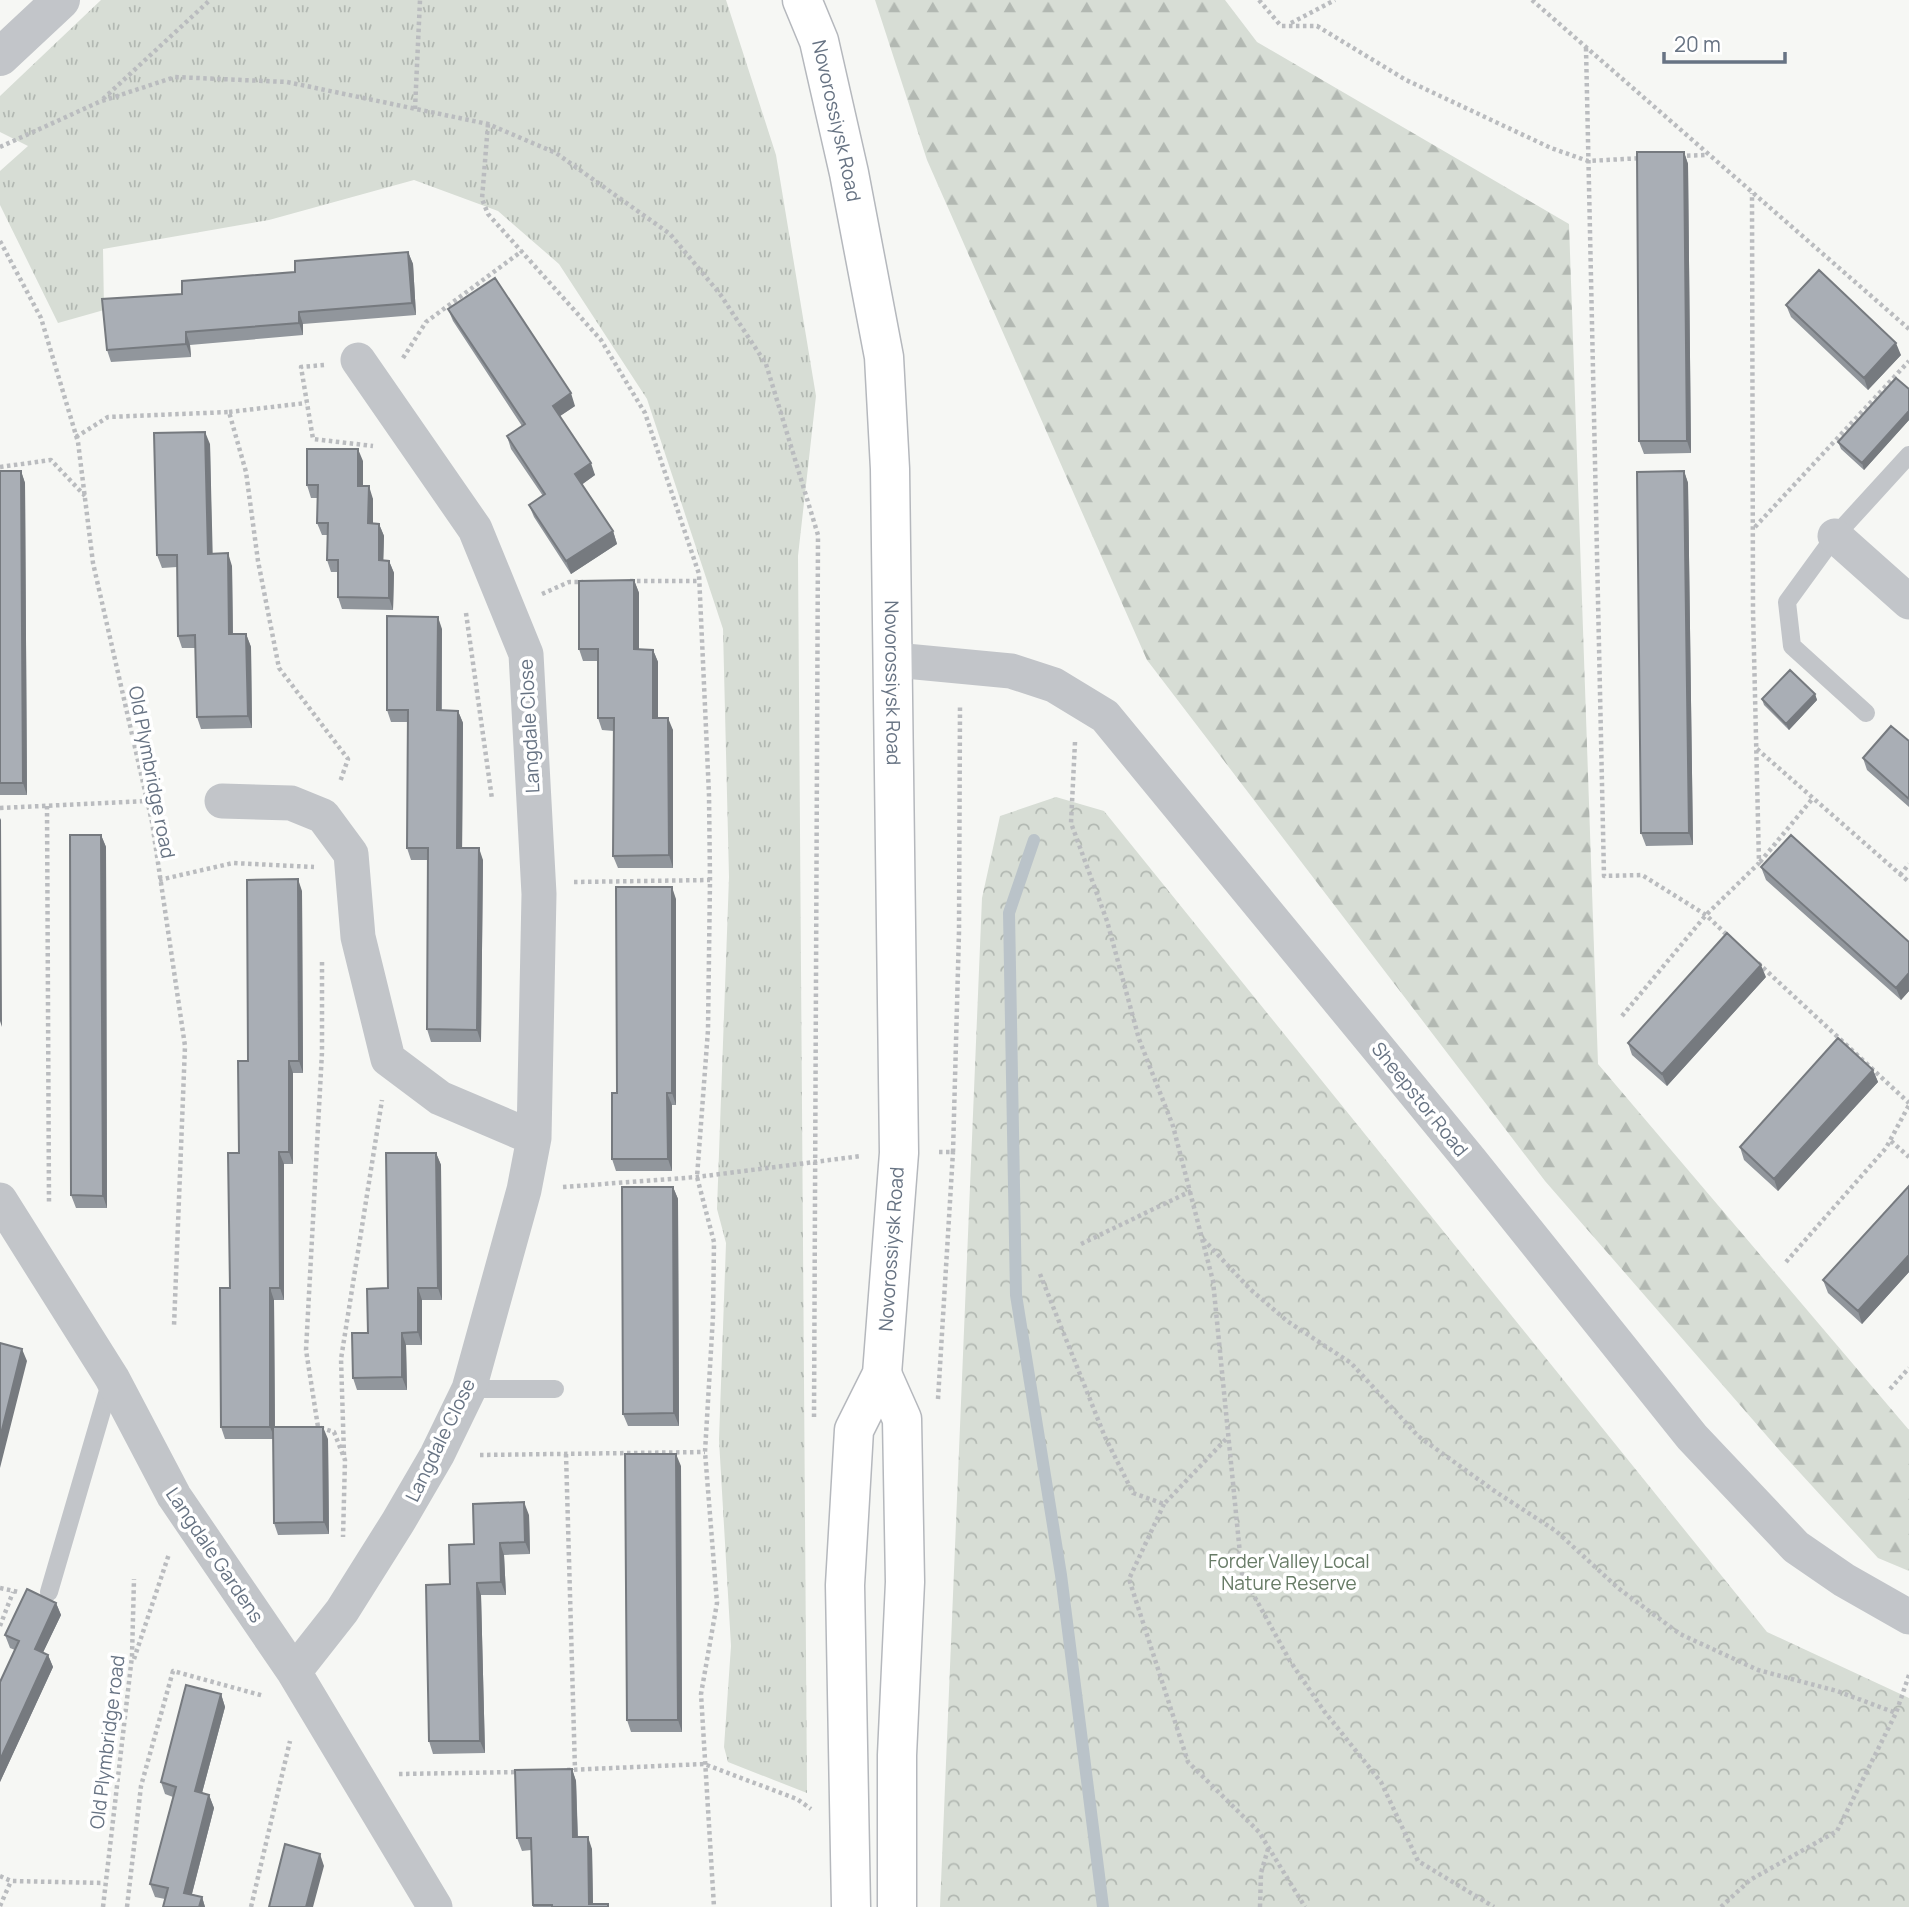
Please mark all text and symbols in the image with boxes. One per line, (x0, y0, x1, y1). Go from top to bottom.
scale bar (1664, 21, 1785, 65)
text: 20 m (1674, 30, 1721, 58)
street label: Novorossiysk Road (806, 37, 867, 204)
street label: Novorossiysk Road (879, 600, 907, 765)
street label: Langdale Close (513, 658, 545, 794)
street label: Old Plymbridge road (123, 684, 181, 860)
street label: Sheepstor Road (1366, 1036, 1474, 1162)
street label: Novorossiysk Road (872, 1166, 910, 1332)
street label: Langdale Close (399, 1374, 481, 1506)
street label: Langdale Gardens (160, 1482, 270, 1628)
park label: Forder Valley Local Nature Reserve (1208, 1548, 1370, 1596)
street label: Old Plymbridge road (83, 1654, 131, 1830)

